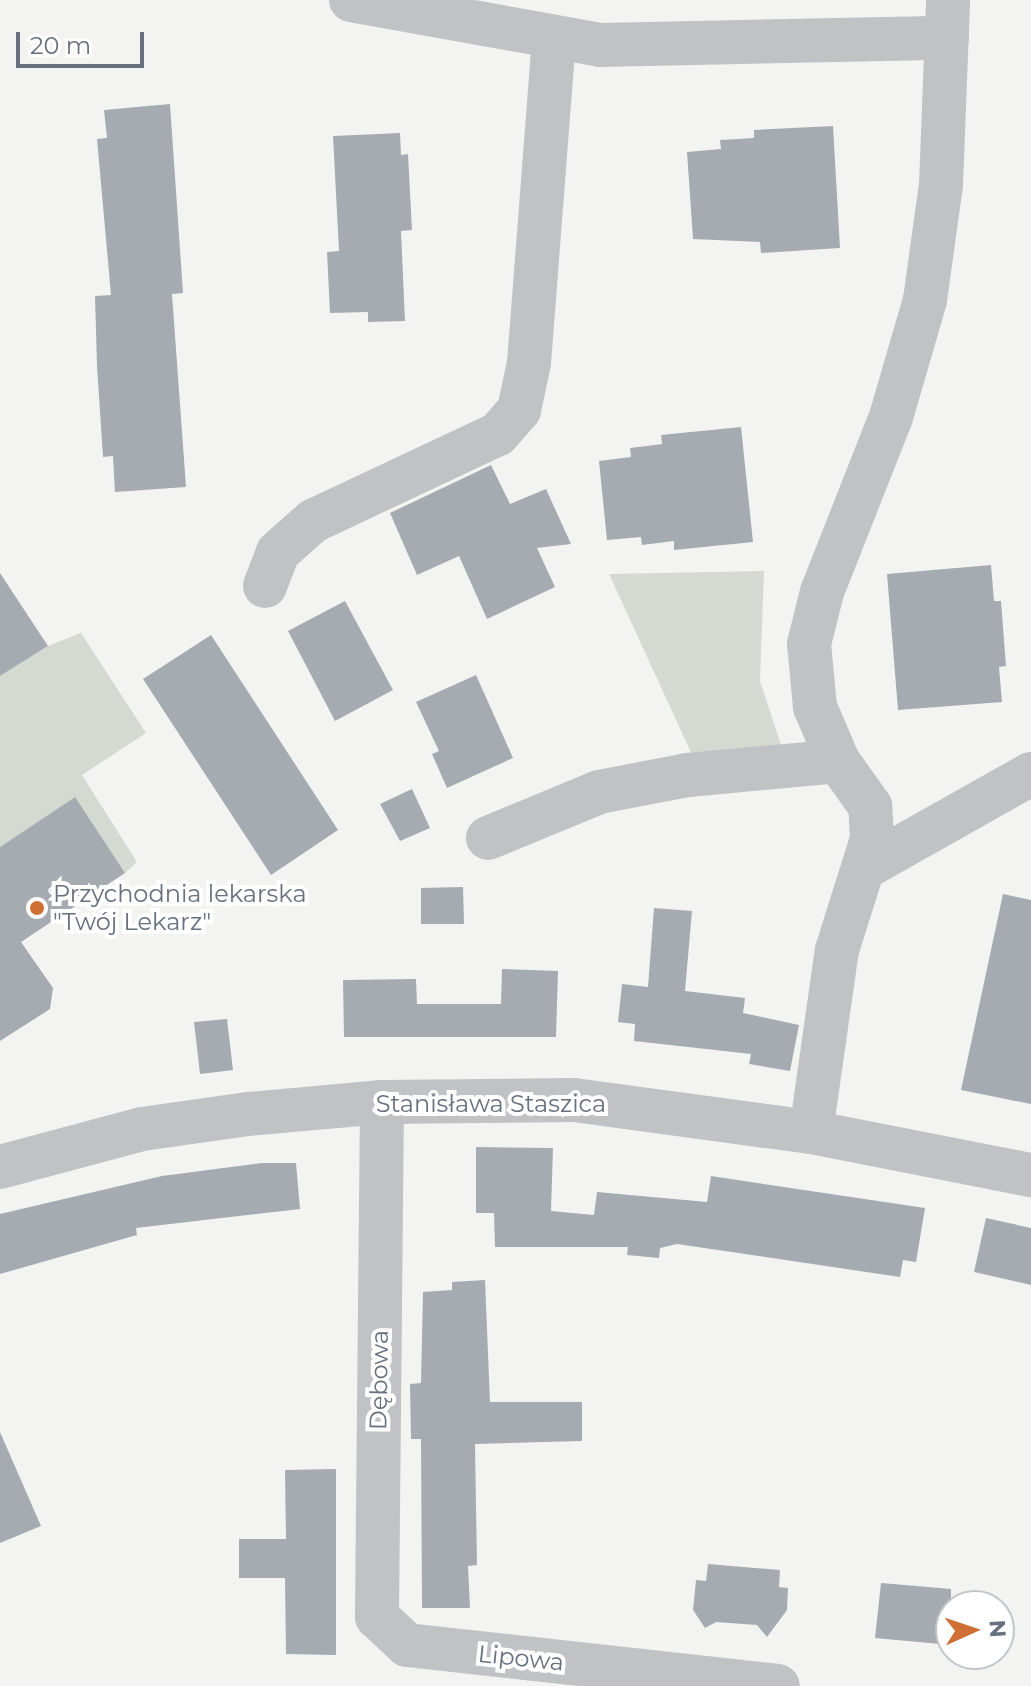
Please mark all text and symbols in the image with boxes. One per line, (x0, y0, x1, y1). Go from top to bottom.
scale bar (20, 16, 148, 66)
text: 20 m (30, 31, 91, 60)
place label: Przychodnia lekarska "Twój Lekarz" (53, 880, 307, 936)
marker: Przychodnia lekarska "Twój Lekarz" (28, 899, 46, 917)
street label: Stanisława Staszica (376, 1090, 606, 1118)
street label: Dębowa (364, 1330, 394, 1430)
north arrow (935, 1590, 1015, 1670)
text: N (984, 1619, 1011, 1638)
street label: Lipowa (477, 1639, 565, 1677)

